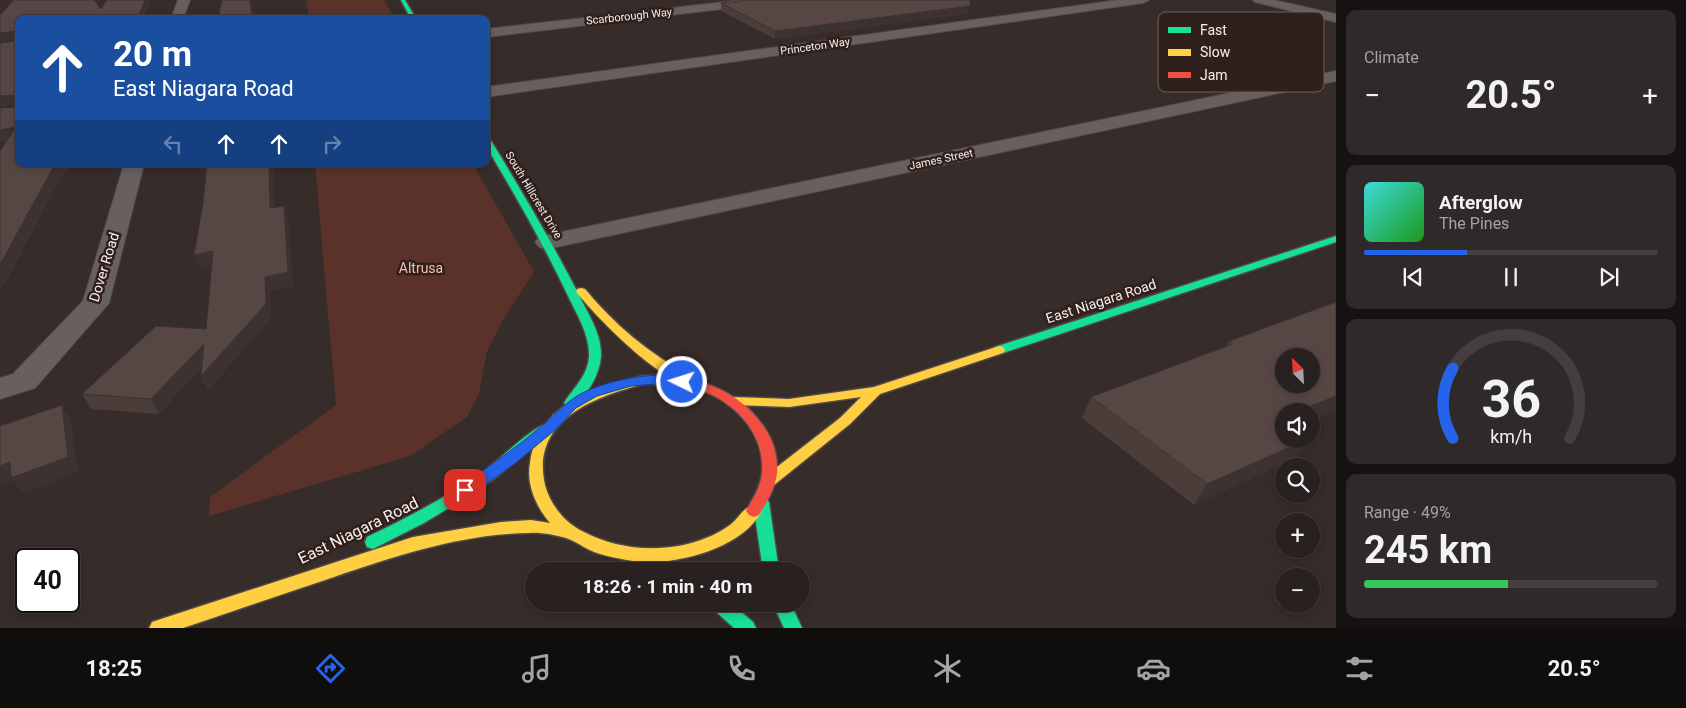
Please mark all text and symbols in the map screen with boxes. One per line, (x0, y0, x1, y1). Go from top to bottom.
street label: Scarborough Way (586, 5, 673, 27)
legend (1158, 12, 1324, 92)
text: Fast (1200, 22, 1227, 38)
text: 20 m (113, 34, 192, 75)
icon: ahead (30, 35, 95, 100)
street label: Princeton Way (779, 35, 852, 58)
text: Slow (1200, 44, 1231, 60)
text: Climate (1364, 48, 1419, 67)
text: Jam (1200, 67, 1228, 83)
text: 20.5° (1465, 73, 1557, 117)
text: East Niagara Road (113, 76, 294, 101)
text: − (1364, 79, 1380, 112)
text: + (1642, 79, 1658, 112)
icon: left (159, 130, 187, 158)
icon: ahead (212, 130, 240, 158)
icon: ahead (265, 130, 293, 158)
icon: right (318, 130, 346, 158)
street label: James Street (908, 146, 975, 173)
street label: South Hillcrest Drive (502, 149, 565, 241)
text: Afterglow (1439, 191, 1523, 214)
text: The Pines (1439, 214, 1509, 233)
street label: Dover Road (86, 230, 122, 304)
park label: Altrusa (399, 260, 443, 276)
icon: previous (1399, 263, 1427, 291)
icon: pause (1497, 263, 1525, 291)
icon: next (1595, 263, 1623, 291)
street label: East Niagara Road (1044, 276, 1158, 326)
north arrow (1275, 348, 1320, 392)
map controls (1275, 348, 1320, 613)
position arrow (655, 355, 707, 407)
text: 36 (1481, 369, 1541, 430)
button: sound (1275, 403, 1320, 448)
text: km/h (1490, 426, 1532, 447)
button: search (1275, 458, 1320, 503)
pin (444, 469, 486, 511)
icon: arrive (451, 476, 479, 504)
street label: East Niagara Road (295, 493, 421, 568)
text: Range · 49% (1364, 503, 1451, 522)
button: + (1275, 513, 1320, 558)
text: 245 km (1364, 528, 1492, 572)
speed limit sign: 40 (15, 548, 80, 613)
button: − (1275, 568, 1320, 613)
text: 18:26 · 1 min · 40 m (582, 575, 753, 598)
icon: directions (313, 651, 348, 686)
icon: music (519, 651, 554, 686)
icon: phone (724, 651, 759, 686)
icon: climate (930, 651, 965, 686)
icon: car (1136, 651, 1171, 686)
icon: filters (1342, 651, 1377, 686)
text: 18:25 (85, 656, 142, 681)
text: 20.5° (1548, 656, 1600, 681)

